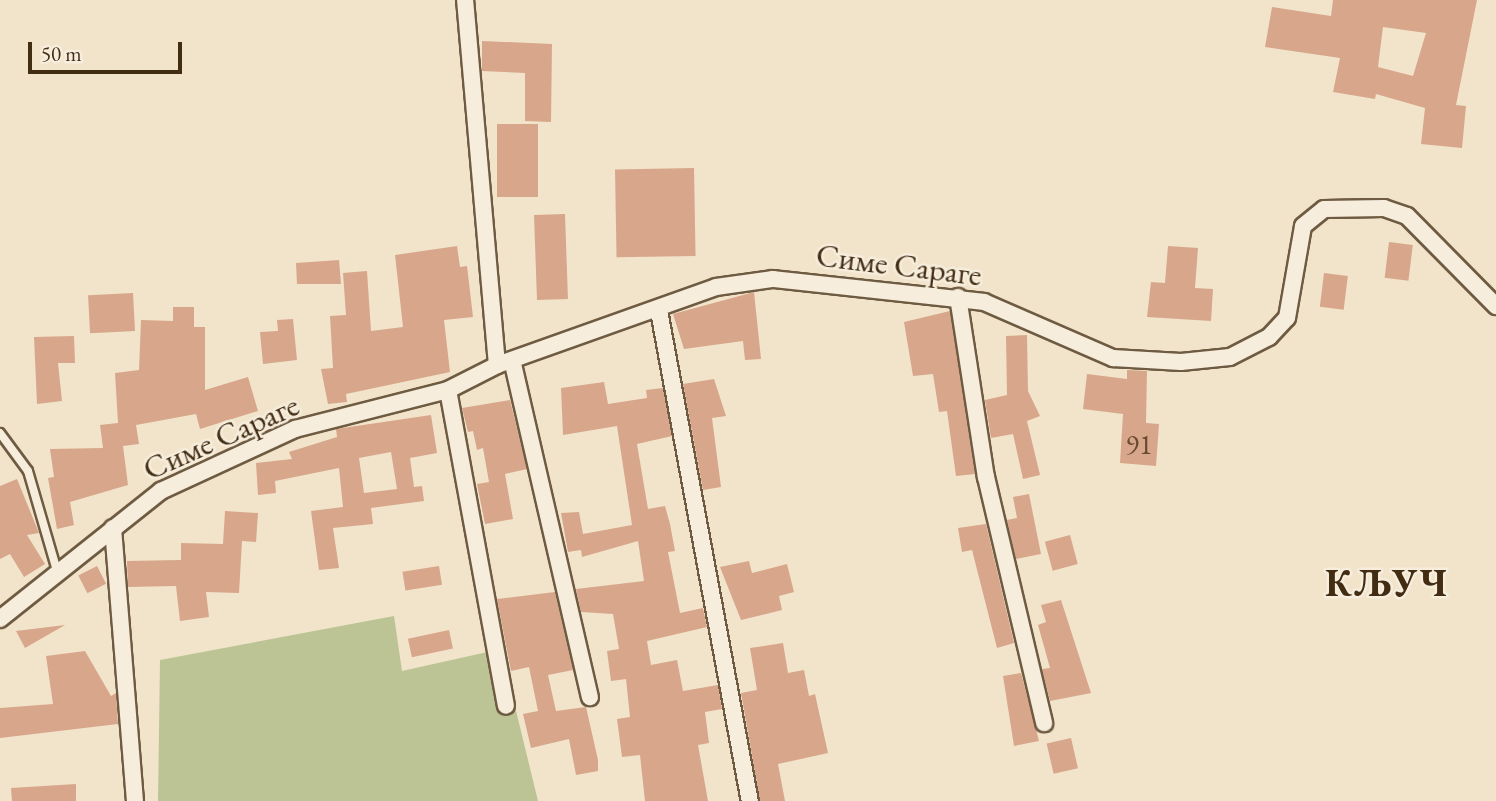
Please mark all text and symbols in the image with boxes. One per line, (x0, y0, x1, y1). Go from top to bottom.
scale bar (32, 28, 186, 72)
text: 50 m (41, 40, 82, 67)
street label: Симе Сараге (814, 236, 984, 294)
street label: Симе Сараге (137, 386, 305, 488)
house number: 91 (1126, 427, 1152, 461)
district label: КЉУЧ (1326, 560, 1448, 606)

